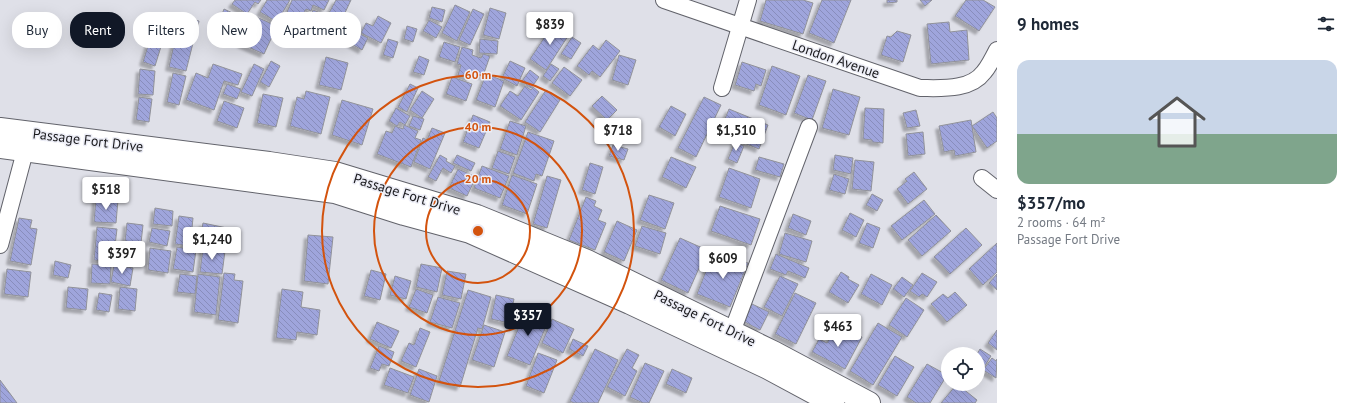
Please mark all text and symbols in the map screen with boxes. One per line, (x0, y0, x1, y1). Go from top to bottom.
chip: Buy (12, 12, 62, 48)
chip: Rent (70, 12, 125, 48)
chip: Filters (133, 12, 199, 48)
chip: New (207, 12, 262, 48)
chip: Apartment (270, 12, 361, 48)
pin: $839 (526, 12, 574, 46)
text: 9 homes (1017, 13, 1079, 35)
icon: filters (1315, 13, 1337, 35)
text: $839 (535, 16, 565, 33)
street label: London Avenue (790, 36, 882, 82)
text: 60 m (465, 67, 491, 82)
icon: home (1141, 86, 1213, 158)
pin: $718 (594, 118, 642, 152)
pin: $1,510 (703, 118, 769, 152)
text: 40 m (465, 119, 491, 134)
text: $718 (603, 122, 633, 139)
text: $1,510 (716, 122, 756, 139)
street label: Passage Fort Drive (32, 124, 144, 156)
street label: Passage Fort Drive (351, 169, 463, 219)
text: 20 m (465, 171, 491, 186)
pin: $518 (82, 177, 130, 211)
text: $518 (91, 181, 121, 198)
text: $357/mo (1017, 192, 1085, 214)
text: 2 rooms · 64 m² (1017, 214, 1106, 231)
centre of rings (471, 224, 485, 238)
pin: $1,240 (179, 227, 245, 261)
text: $1,240 (192, 231, 232, 248)
text: Passage Fort Drive (1017, 231, 1120, 248)
pin: $397 (98, 241, 146, 275)
text: $397 (107, 245, 137, 262)
pin: $609 (699, 246, 747, 280)
text: $609 (708, 250, 738, 267)
street label: Passage Fort Drive (651, 286, 759, 350)
pin: $357 (504, 303, 552, 337)
text: $357 (513, 307, 543, 324)
pin: $463 (814, 314, 862, 348)
text: $463 (823, 318, 853, 335)
map controls (941, 347, 985, 391)
button: locate (941, 347, 985, 391)

